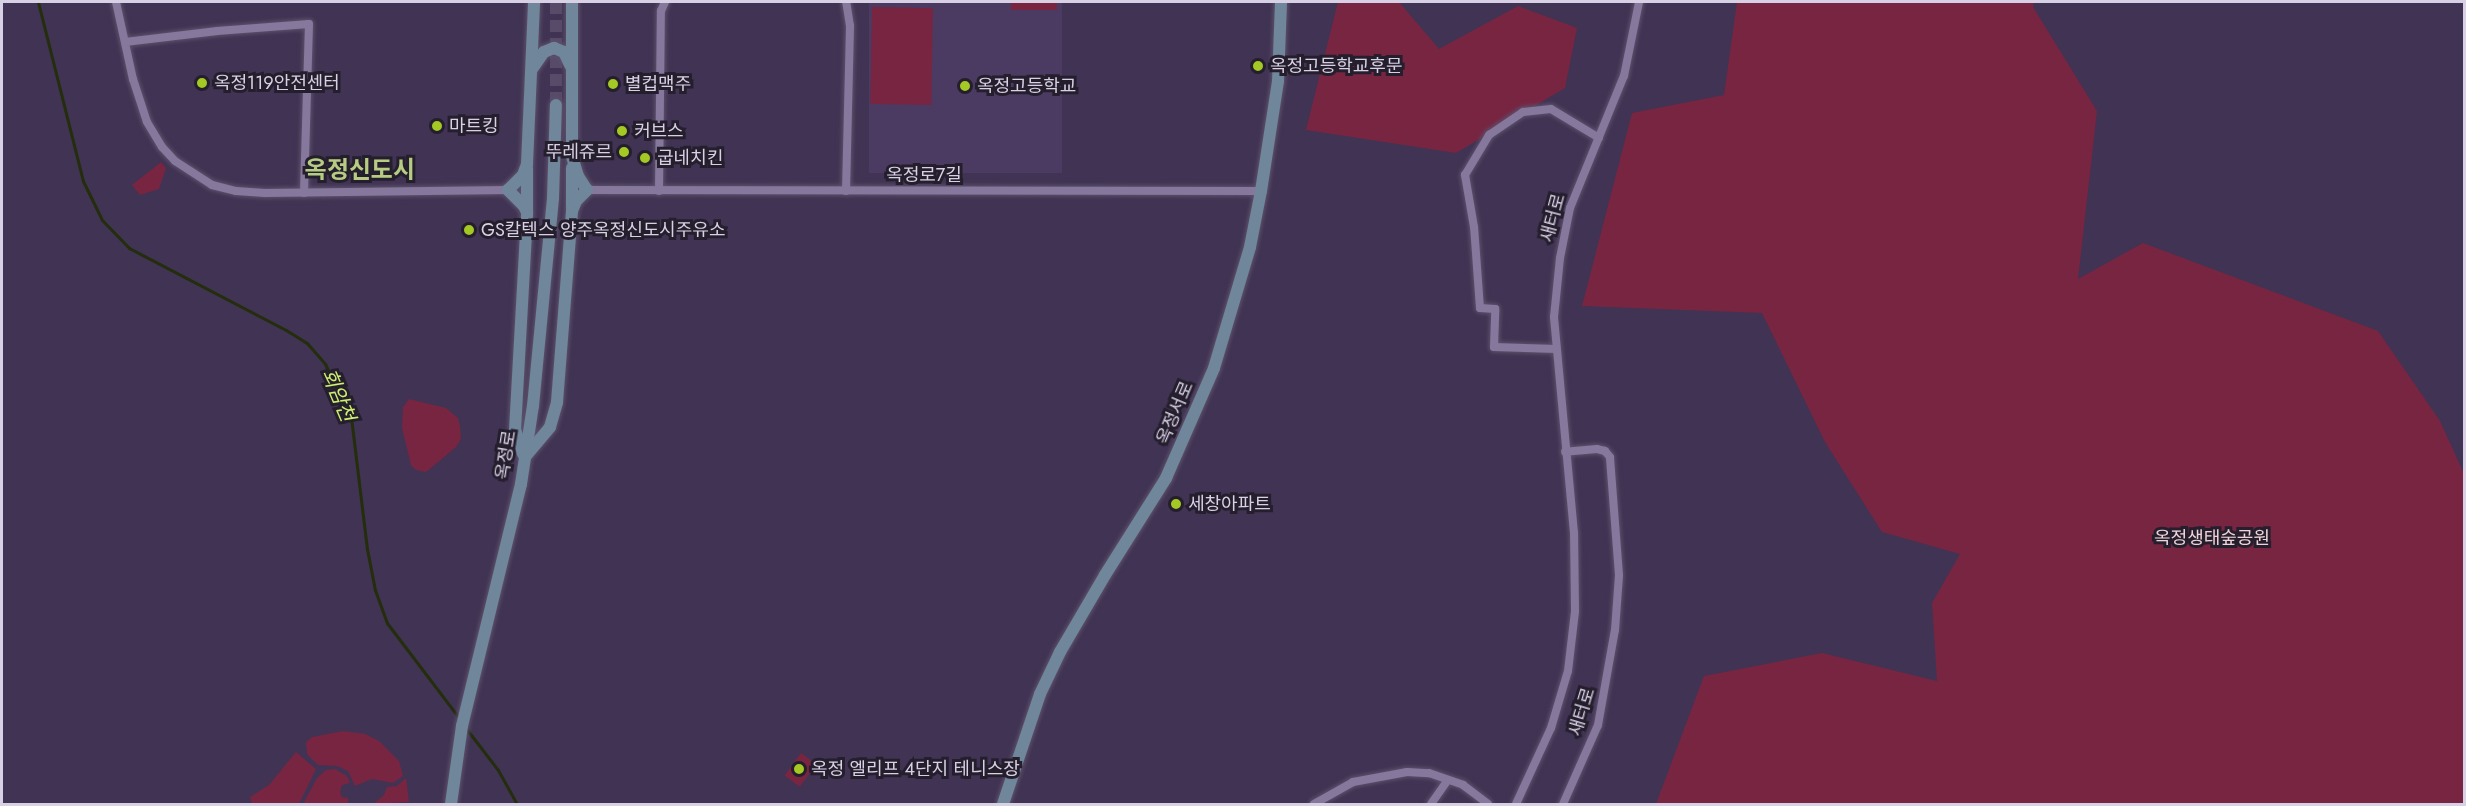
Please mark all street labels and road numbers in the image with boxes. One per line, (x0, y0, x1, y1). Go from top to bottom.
street label: 옥정로7길 (886, 164, 962, 186)
street label: 새터로 (1536, 191, 1570, 245)
street label: 옥정서로 (1152, 378, 1198, 448)
street label: 옥정로 (491, 429, 521, 481)
street label: 새터로 (1564, 685, 1600, 739)

